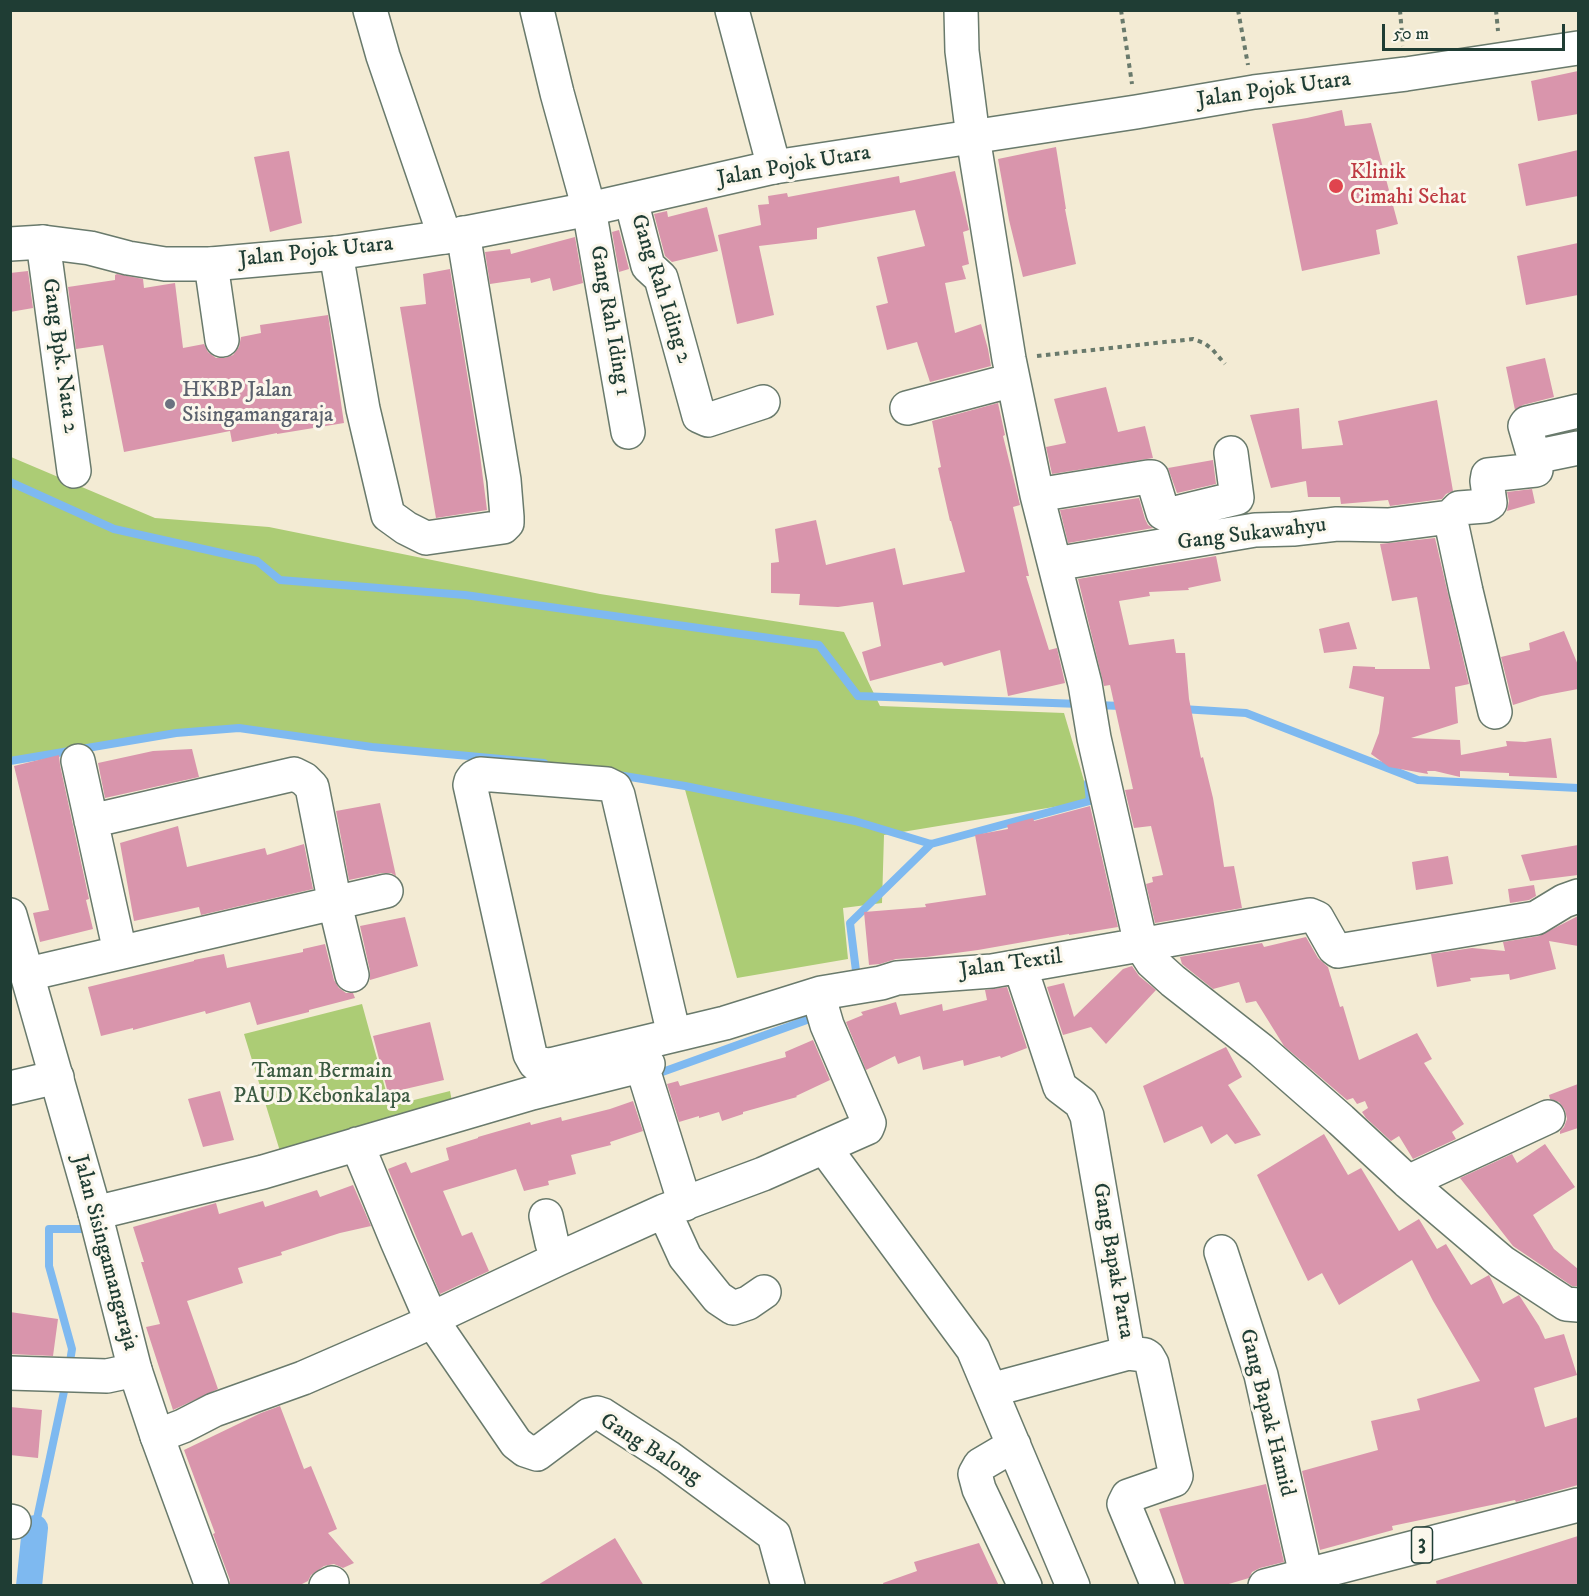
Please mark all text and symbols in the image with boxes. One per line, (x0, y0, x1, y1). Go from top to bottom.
scale bar (1385, 12, 1568, 50)
text: 50 m (1393, 23, 1429, 45)
street label: Jalan Pojok Utara (1195, 67, 1353, 115)
street label: Jalan Pojok Utara (715, 141, 873, 193)
place label: Klinik Cimahi Sehat (1350, 160, 1467, 212)
marker: Klinik Cimahi Sehat (1327, 177, 1345, 195)
street label: Gang Rah Iding 2 (623, 211, 697, 367)
street label: Jalan Pojok Utara (238, 232, 394, 274)
street label: Gang Rah Iding 1 (583, 244, 635, 398)
street label: Gang Bpk. Nata 2 (35, 277, 83, 435)
place label: HKBP Jalan Sisingamangaraja (182, 378, 333, 430)
marker: HKBP Jalan Sisingamangaraja (163, 397, 177, 411)
street label: Gang Sukawahyu (1176, 513, 1328, 557)
street label: Jalan Textil (958, 945, 1064, 985)
park label: Taman Bermain PAUD Kebonkalapa (233, 1059, 411, 1110)
street label: Jalan Sisingamangaraja (65, 1152, 143, 1354)
street label: Gang Bapak Parta (1085, 1181, 1139, 1341)
street label: Gang Bapak Hamid (1232, 1326, 1300, 1500)
street label: Gang Balong (595, 1409, 705, 1491)
road number: 3 (1412, 1527, 1432, 1563)

